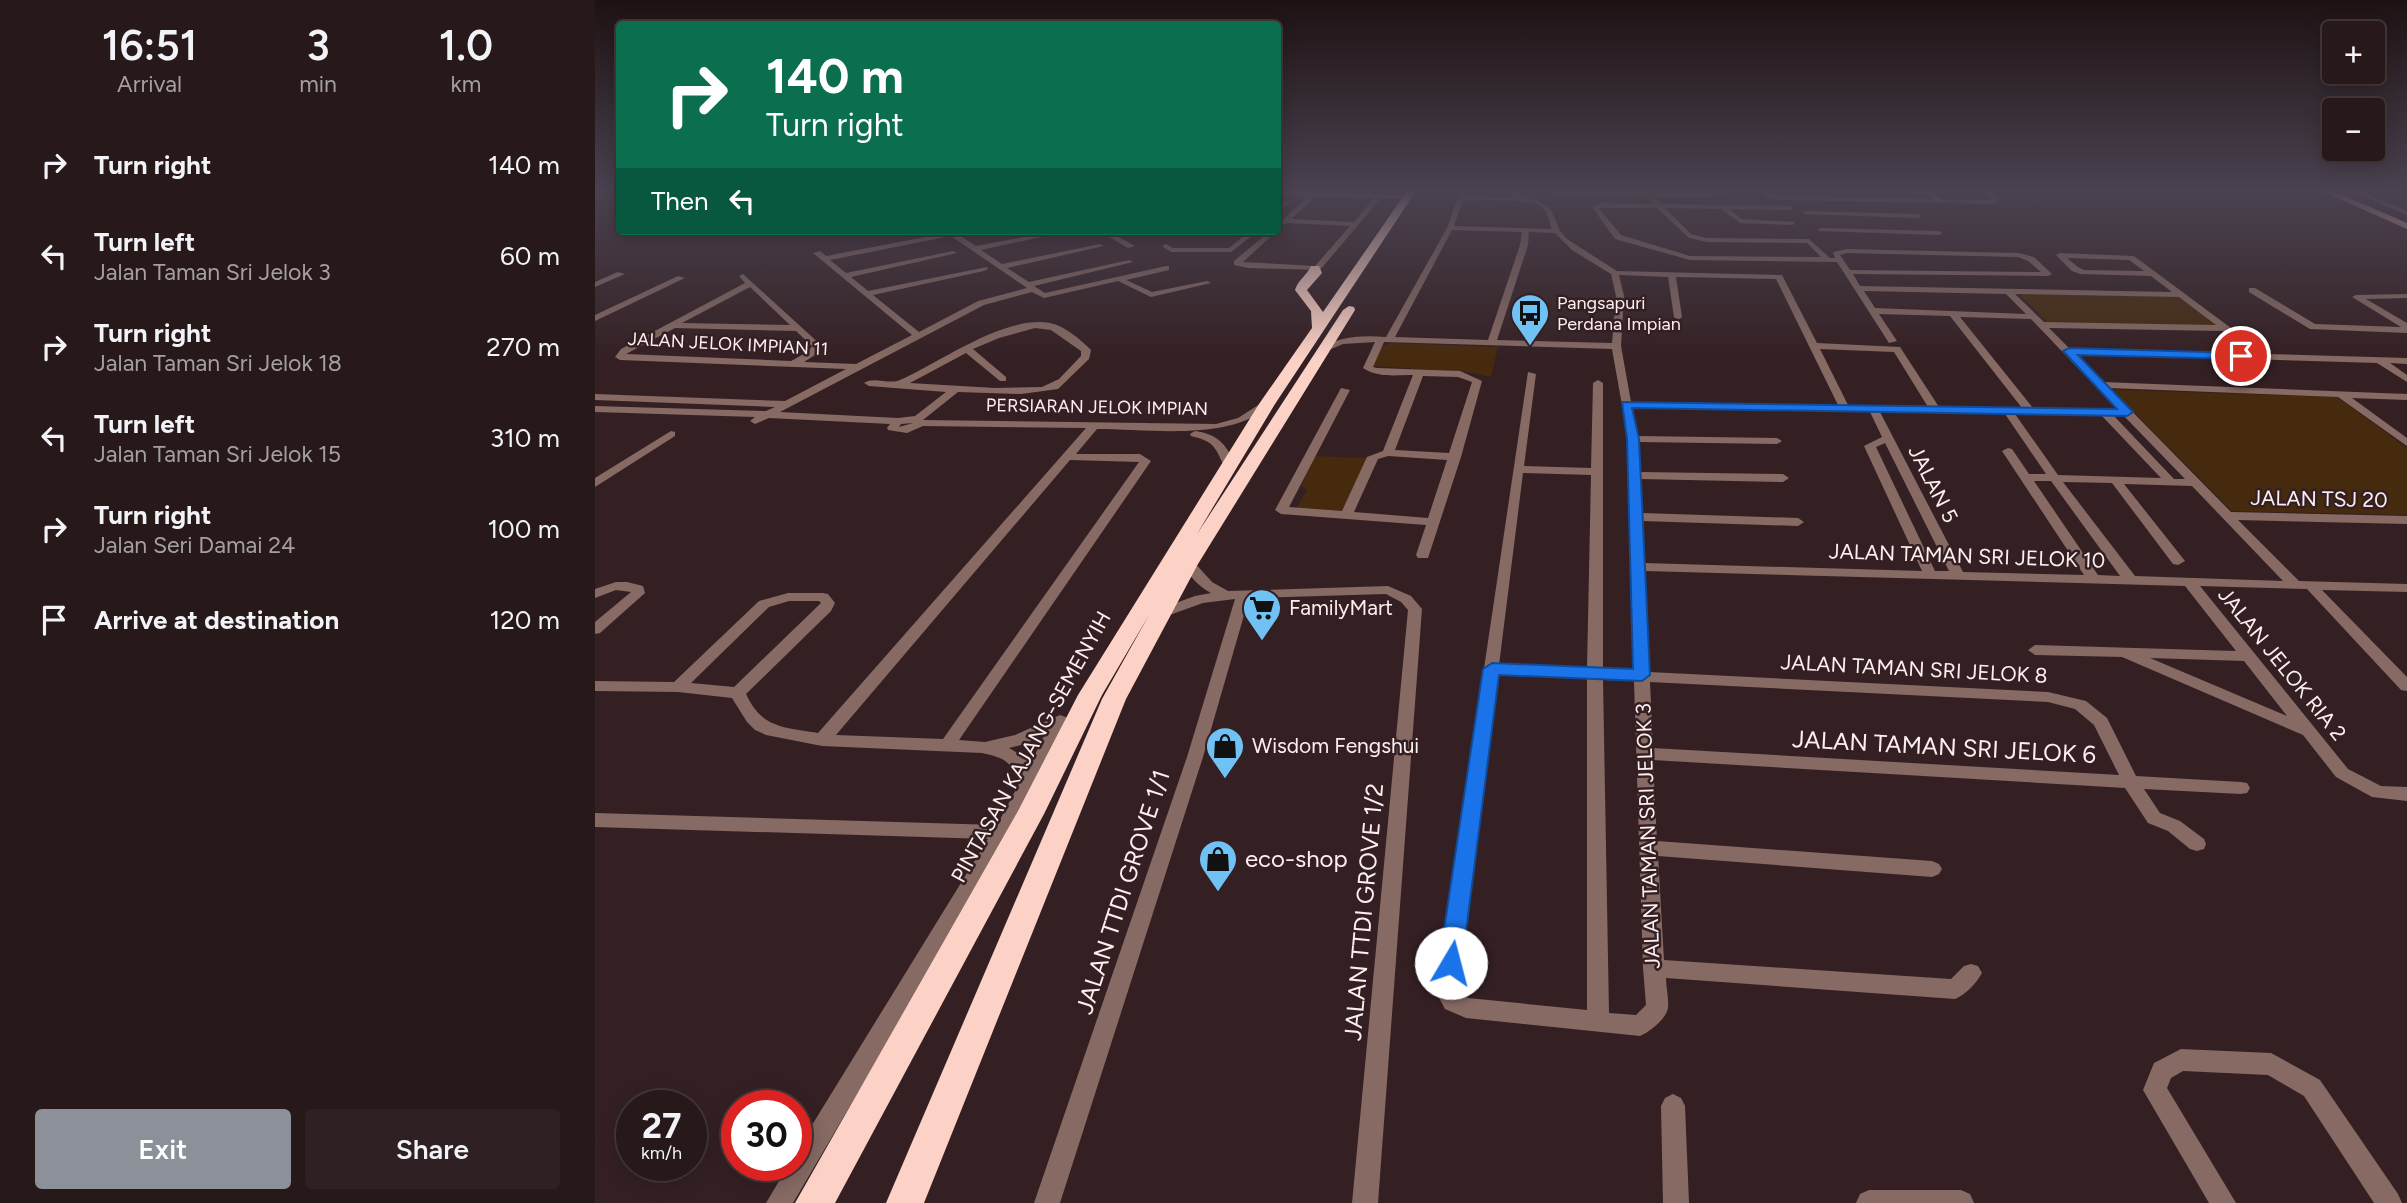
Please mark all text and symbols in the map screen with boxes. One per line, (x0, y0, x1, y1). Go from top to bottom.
text: 16:51 (102, 20, 197, 71)
text: 3 (306, 20, 330, 71)
text: 1.0 (439, 20, 493, 71)
map controls (2322, 21, 2385, 161)
button: + (2322, 21, 2385, 84)
text: 140 m (766, 46, 904, 105)
icon: right (651, 49, 742, 140)
text: Arrival (117, 70, 182, 98)
text: min (299, 70, 337, 98)
text: km (451, 70, 481, 98)
button: − (2322, 98, 2385, 161)
text: Turn right (766, 106, 904, 144)
icon: right (35, 146, 73, 184)
text: Turn right (94, 149, 211, 181)
text: 140 m (488, 149, 560, 181)
icon: left (723, 182, 761, 220)
text: Then (651, 185, 709, 217)
text: Turn left (94, 226, 195, 258)
icon: left (35, 237, 73, 275)
text: 60 m (500, 240, 560, 272)
text: Jalan Taman Sri Jelok 3 (94, 258, 331, 286)
bus stop icon: Pangsapuri Perdana Impian (1509, 292, 1551, 347)
place label: Pangsapuri Perdana Impian (1557, 292, 1681, 335)
text: Turn right (94, 317, 211, 349)
pin (2211, 326, 2271, 386)
icon: right (35, 328, 73, 366)
street label: JALAN JELOK IMPIAN 11 (627, 328, 829, 360)
text: 270 m (486, 331, 560, 363)
icon: arrive (2222, 337, 2260, 375)
text: Jalan Taman Sri Jelok 18 (94, 349, 342, 377)
street label: PERSIARAN JELOK IMPIAN (986, 394, 1208, 420)
text: Turn left (94, 408, 195, 440)
icon: left (35, 419, 73, 457)
text: 310 m (490, 422, 560, 454)
text: Jalan Taman Sri Jelok 15 (94, 440, 341, 468)
street label: JALAN 5 (1903, 441, 1964, 527)
street label: JALAN TSJ 20 (2250, 485, 2388, 512)
text: Turn right (94, 499, 211, 531)
icon: right (35, 510, 73, 548)
text: 100 m (487, 513, 560, 545)
text: Jalan Seri Damai 24 (94, 531, 295, 559)
street label: JALAN TAMAN SRI JELOK 10 (1828, 538, 2106, 573)
street label: JALAN JELOK RIA 2 (2213, 582, 2352, 745)
supermarket icon: FamilyMart (1241, 587, 1283, 642)
place label: FamilyMart (1289, 595, 1393, 620)
icon: arrive (35, 601, 73, 639)
text: Arrive at destination (94, 604, 339, 636)
text: 120 m (490, 604, 560, 636)
street label: PINTASAN KAJANG-SEMENYIH (945, 607, 1116, 887)
street label: JALAN TAMAN SRI JELOK 8 (1780, 649, 2048, 688)
street label: JALAN TAMAN SRI JELOK 3 (1630, 703, 1665, 969)
street label: JALAN TAMAN SRI JELOK 6 (1791, 724, 2097, 769)
shop icon: Wisdom Fengshui (1204, 725, 1246, 780)
place label: Wisdom Fengshui (1252, 733, 1419, 758)
street label: JALAN TTDI GROVE 1/1 (1069, 766, 1176, 1018)
street label: JALAN TTDI GROVE 1/2 (1338, 782, 1389, 1042)
shop icon: eco-shop (1197, 838, 1239, 893)
place label: eco-shop (1245, 844, 1348, 873)
position arrow (1414, 926, 1488, 1000)
speed limit sign: 30 (721, 1090, 812, 1181)
text: 27 (642, 1105, 681, 1147)
button: Exit (35, 1109, 291, 1189)
button: Share (305, 1109, 560, 1189)
text: km/h (641, 1142, 682, 1164)

